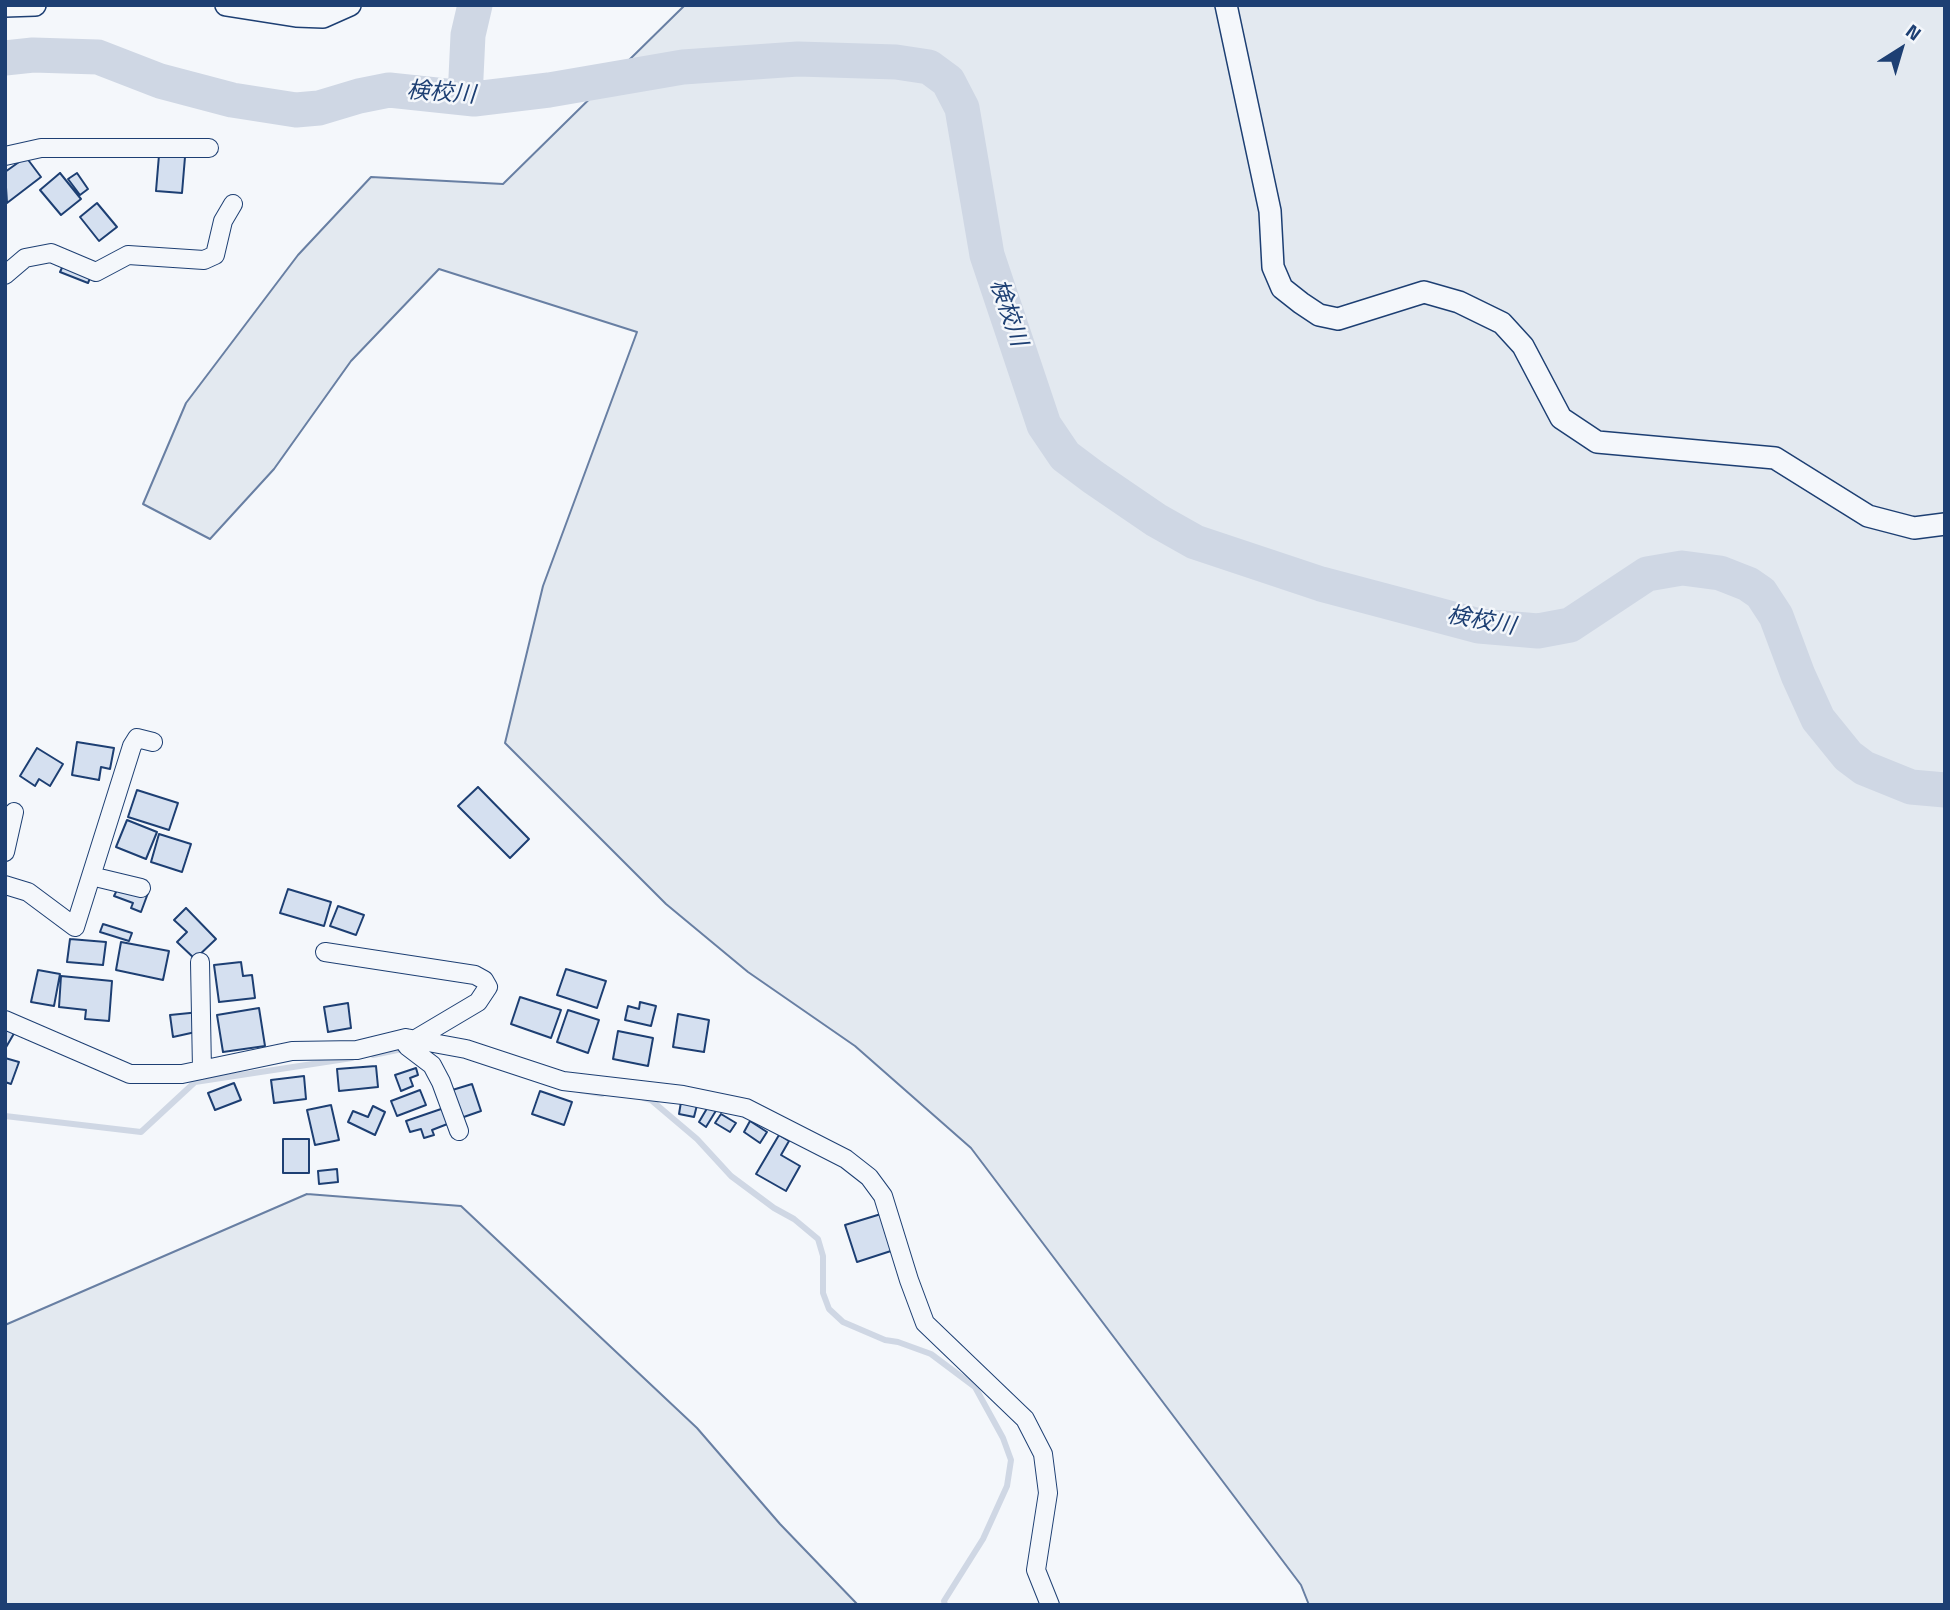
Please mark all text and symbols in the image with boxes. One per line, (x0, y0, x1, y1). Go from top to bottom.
north arrow (1866, 14, 1936, 84)
text: N (1900, 16, 1928, 47)
water label: 検校川 (406, 78, 476, 110)
water label: 検校川 (983, 276, 1031, 350)
water label: 検校川 (1445, 602, 1517, 642)

